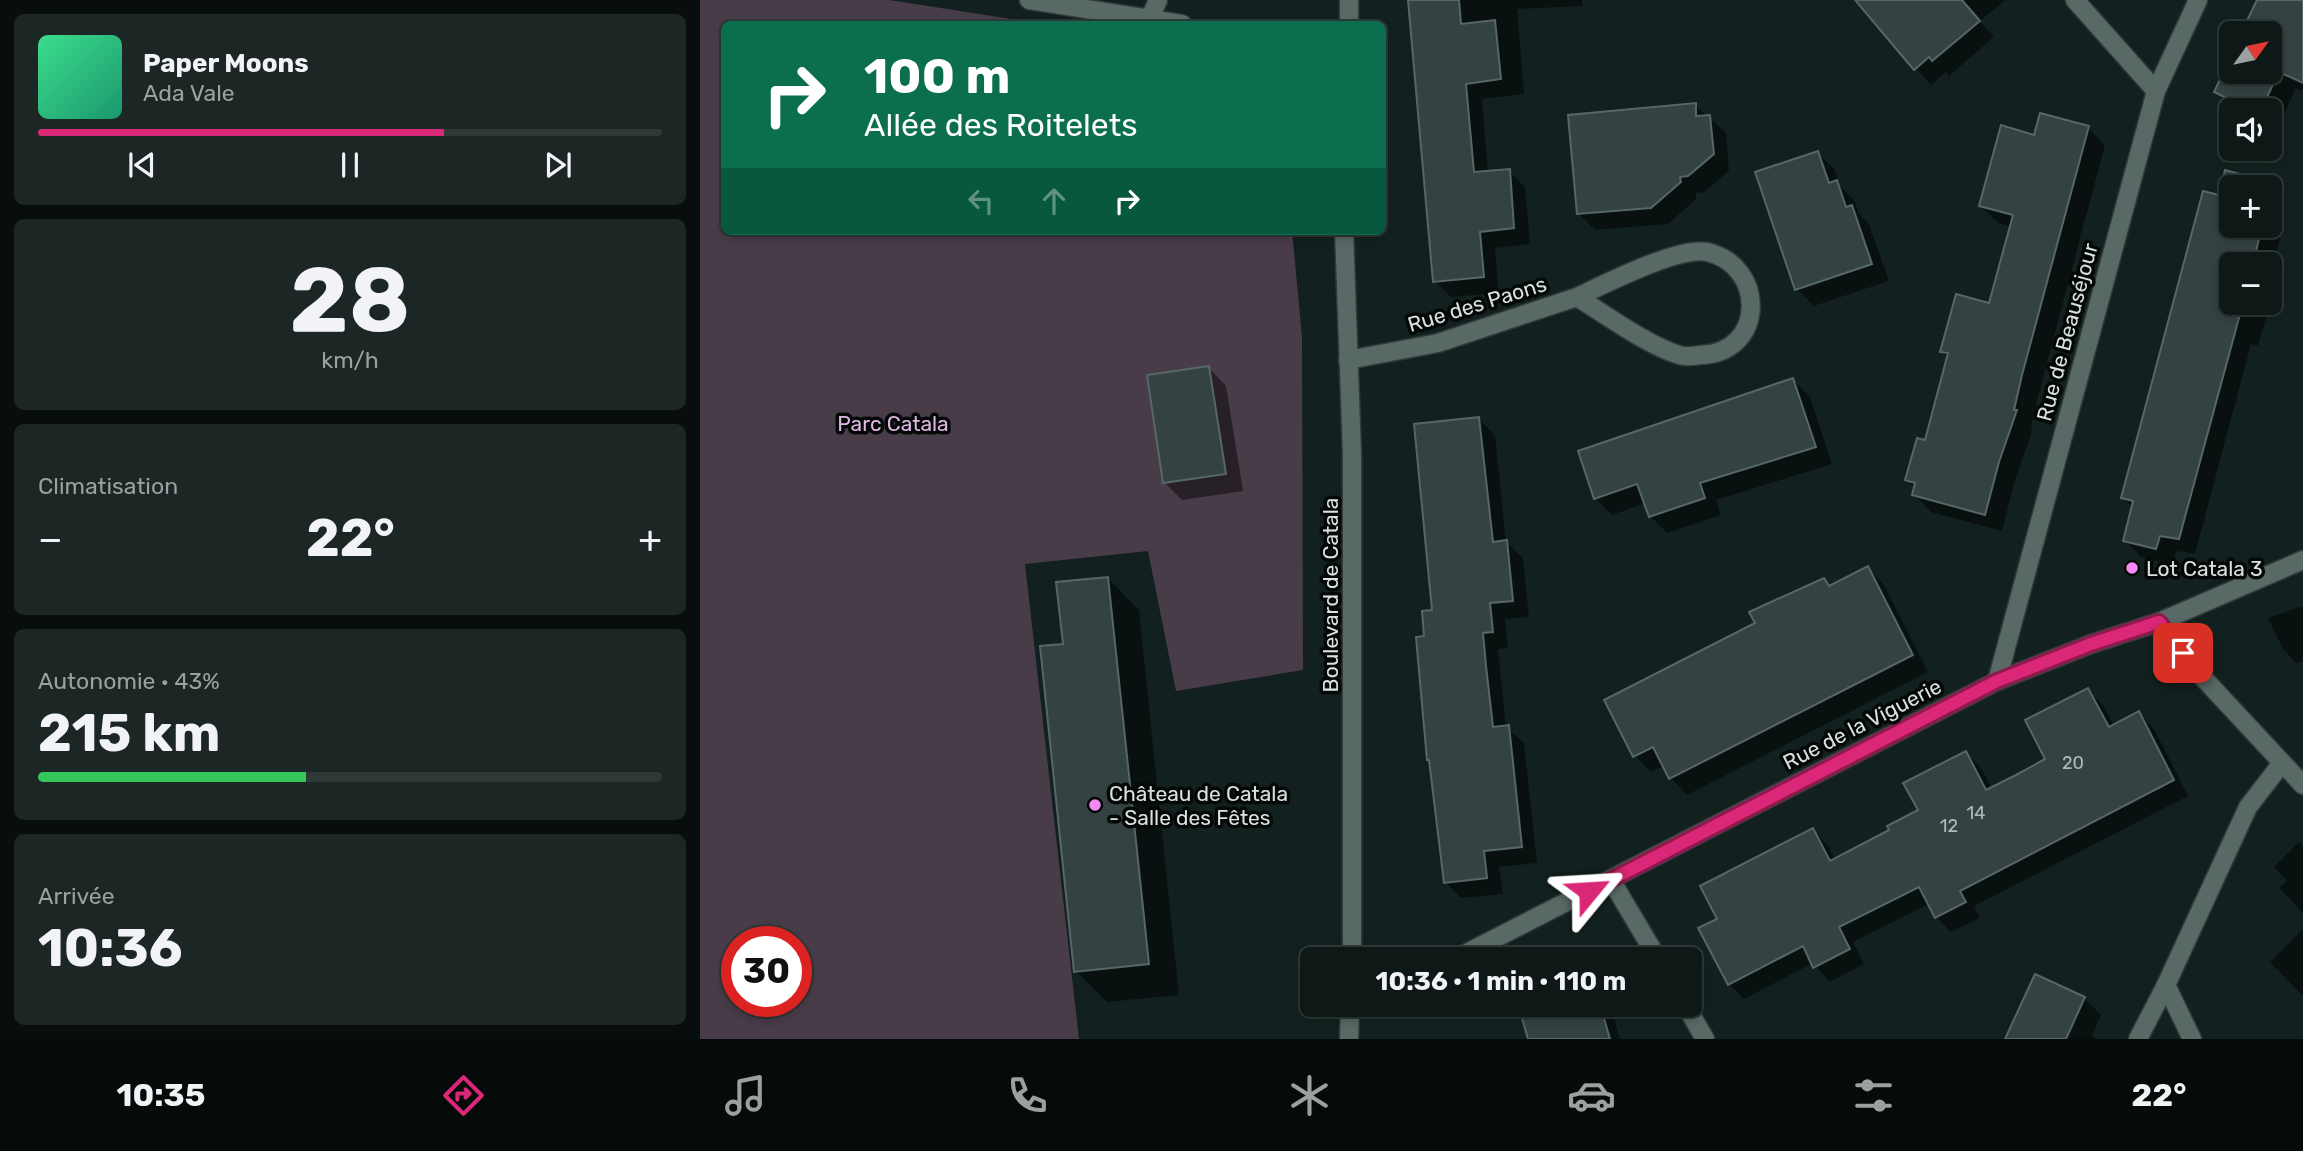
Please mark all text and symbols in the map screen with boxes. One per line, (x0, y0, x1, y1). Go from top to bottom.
north arrow (2219, 21, 2282, 84)
map controls (2219, 21, 2282, 315)
text: 100 m (864, 47, 1010, 105)
text: Paper Moons (143, 48, 309, 79)
icon: right (749, 49, 840, 140)
text: Ada Vale (143, 79, 235, 107)
button: sound (2219, 98, 2282, 161)
text: Allée des Roitelets (864, 106, 1138, 144)
icon: previous (123, 146, 161, 184)
icon: pause (331, 146, 369, 184)
icon: next (539, 146, 577, 184)
button: + (2219, 175, 2282, 238)
icon: left (962, 182, 1000, 220)
icon: ahead (1035, 182, 1073, 220)
icon: right (1108, 182, 1146, 220)
street label: Rue de Beauséjour (2031, 240, 2103, 424)
text: 28 (290, 246, 410, 354)
button: − (2219, 252, 2282, 315)
street label: Rue des Paons (1405, 271, 1549, 337)
text: km/h (321, 346, 379, 374)
park label: Parc Catala (837, 411, 949, 436)
text: Climatisation (38, 472, 178, 500)
street label: Boulevard de Catala (1318, 498, 1343, 692)
text: 22° (306, 507, 395, 569)
text: − (38, 516, 63, 562)
text: + (638, 516, 662, 562)
place label: Lot Catala 3 (2146, 556, 2263, 581)
marker: Lot Catala 3 (2124, 560, 2140, 576)
pin (2153, 623, 2213, 683)
icon: arrive (2164, 634, 2202, 672)
text: Autonomie · 43% (38, 667, 220, 695)
street label: Rue de la Viguerie (1779, 673, 1945, 775)
text: 215 km (38, 702, 220, 764)
house number: 20 (2062, 752, 2084, 774)
place label: Château de Catala - Salle des Fêtes (1109, 781, 1288, 830)
marker: Château de Catala - Salle des Fêtes (1087, 797, 1103, 813)
house number: 14 (1967, 802, 1985, 824)
house number: 12 (1940, 815, 1958, 837)
position arrow (1552, 854, 1626, 928)
text: Arrivée (38, 882, 115, 910)
text: 10:36 (38, 917, 183, 979)
speed limit sign: 30 (721, 926, 812, 1017)
text: 10:36 · 1 min · 110 m (1376, 966, 1626, 997)
icon: directions (439, 1071, 488, 1120)
icon: music (721, 1071, 770, 1120)
icon: phone (1003, 1071, 1052, 1120)
icon: climate (1285, 1071, 1334, 1120)
icon: car (1567, 1071, 1616, 1120)
icon: filters (1849, 1071, 1898, 1120)
text: 10:35 (117, 1076, 205, 1114)
text: 22° (2132, 1076, 2186, 1114)

